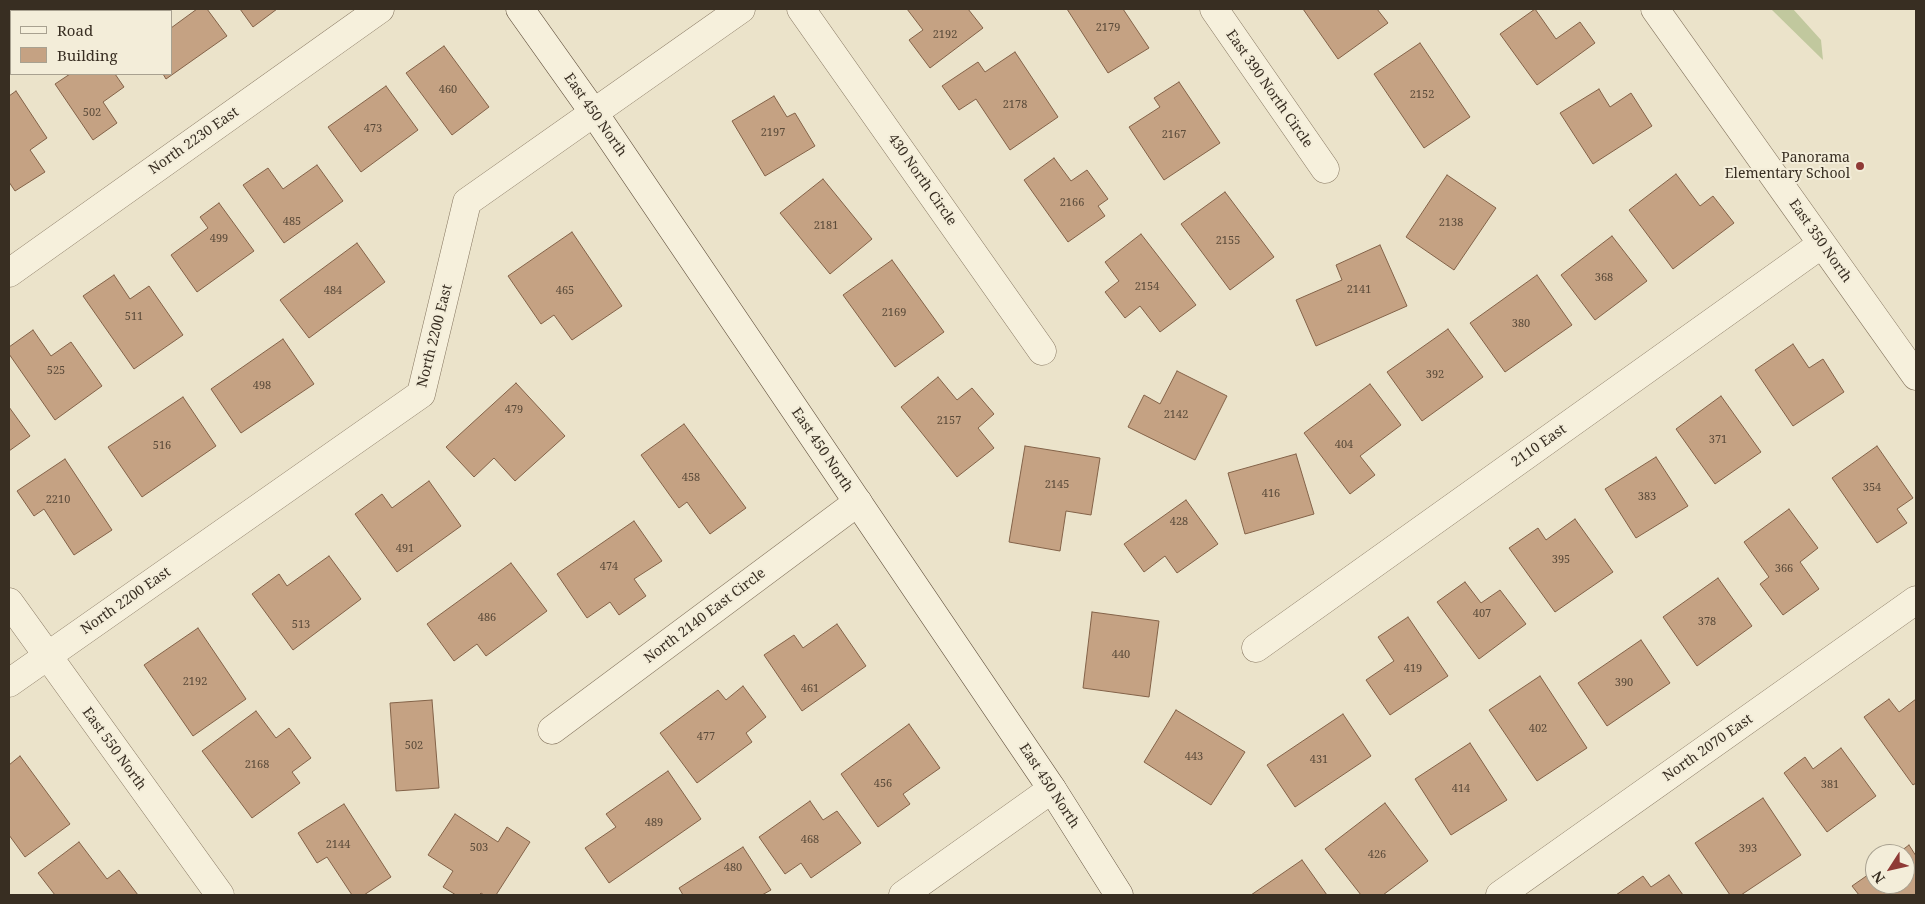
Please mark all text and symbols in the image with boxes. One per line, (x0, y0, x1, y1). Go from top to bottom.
legend (10, 10, 172, 75)
text: Road (57, 20, 93, 40)
house number: 2179 (1096, 21, 1120, 35)
street label: East 390 North Circle (1222, 27, 1316, 151)
house number: 2192 (933, 28, 957, 42)
text: Building (57, 45, 118, 65)
street label: East 450 North (560, 70, 630, 160)
house number: 460 (439, 83, 457, 97)
house number: 2152 (1410, 88, 1434, 102)
house number: 2178 (1003, 98, 1027, 112)
street label: North 2230 East (146, 104, 242, 178)
house number: 502 (83, 106, 101, 120)
house number: 473 (364, 122, 382, 136)
house number: 2197 (761, 126, 785, 140)
house number: 2167 (1162, 128, 1186, 142)
street label: 430 North Circle (884, 131, 960, 229)
place label: Panorama Elementary School (1725, 150, 1850, 182)
marker: Panorama Elementary School (1854, 160, 1866, 172)
house number: 2166 (1060, 196, 1084, 210)
street label: East 350 North (1785, 196, 1855, 286)
house number: 485 (283, 215, 301, 229)
house number: 2138 (1439, 216, 1463, 230)
house number: 2181 (814, 219, 838, 233)
house number: 499 (210, 232, 228, 246)
house number: 2155 (1216, 234, 1240, 248)
house number: 368 (1595, 271, 1613, 285)
house number: 2154 (1135, 280, 1159, 294)
street label: North 2200 East (414, 283, 456, 389)
house number: 2141 (1347, 283, 1371, 297)
house number: 484 (324, 284, 342, 298)
house number: 465 (556, 284, 574, 298)
house number: 2169 (882, 306, 906, 320)
house number: 511 (125, 310, 143, 324)
house number: 380 (1512, 317, 1530, 331)
house number: 525 (47, 364, 65, 378)
house number: 392 (1426, 368, 1444, 382)
house number: 498 (253, 379, 271, 393)
house number: 479 (505, 403, 523, 417)
street label: East 450 North (788, 405, 856, 495)
house number: 2142 (1164, 408, 1188, 422)
house number: 2157 (937, 414, 961, 428)
street label: 2110 East (1508, 421, 1570, 471)
house number: 371 (1709, 433, 1727, 447)
house number: 404 (1335, 438, 1353, 452)
house number: 516 (153, 439, 171, 453)
house number: 458 (682, 471, 700, 485)
house number: 2145 (1045, 478, 1069, 492)
house number: 354 (1863, 481, 1881, 495)
house number: 416 (1262, 487, 1280, 501)
house number: 383 (1638, 490, 1656, 504)
house number: 2210 (46, 493, 70, 507)
house number: 428 (1170, 515, 1188, 529)
house number: 491 (396, 542, 414, 556)
house number: 395 (1552, 553, 1570, 567)
house number: 474 (600, 560, 618, 574)
house number: 366 (1775, 562, 1793, 576)
street label: North 2200 East (78, 564, 174, 638)
street label: North 2140 East Circle (641, 565, 769, 667)
house number: 407 (1473, 607, 1491, 621)
house number: 486 (478, 611, 496, 625)
house number: 378 (1698, 615, 1716, 629)
house number: 513 (292, 618, 310, 632)
house number: 440 (1112, 648, 1130, 662)
house number: 419 (1404, 662, 1422, 676)
house number: 2192 (183, 675, 207, 689)
house number: 390 (1615, 676, 1633, 690)
house number: 461 (801, 682, 819, 696)
street label: East 550 North (78, 705, 150, 793)
street label: North 2070 East (1660, 711, 1756, 785)
house number: 402 (1529, 722, 1547, 736)
house number: 477 (697, 730, 715, 744)
house number: 502 (405, 739, 423, 753)
street label: East 450 North (1015, 740, 1083, 832)
house number: 443 (1185, 750, 1203, 764)
house number: 431 (1310, 753, 1328, 767)
house number: 2168 (245, 758, 269, 772)
house number: 456 (874, 777, 892, 791)
house number: 381 (1821, 778, 1839, 792)
house number: 414 (1452, 782, 1470, 796)
house number: 489 (645, 816, 663, 830)
house number: 468 (801, 833, 819, 847)
house number: 2144 (326, 838, 350, 852)
house number: 503 (470, 841, 488, 855)
house number: 393 (1739, 842, 1757, 856)
north arrow (1865, 844, 1915, 894)
house number: 426 (1368, 848, 1386, 862)
house number: 480 (724, 861, 742, 875)
text: N (1867, 867, 1889, 887)

